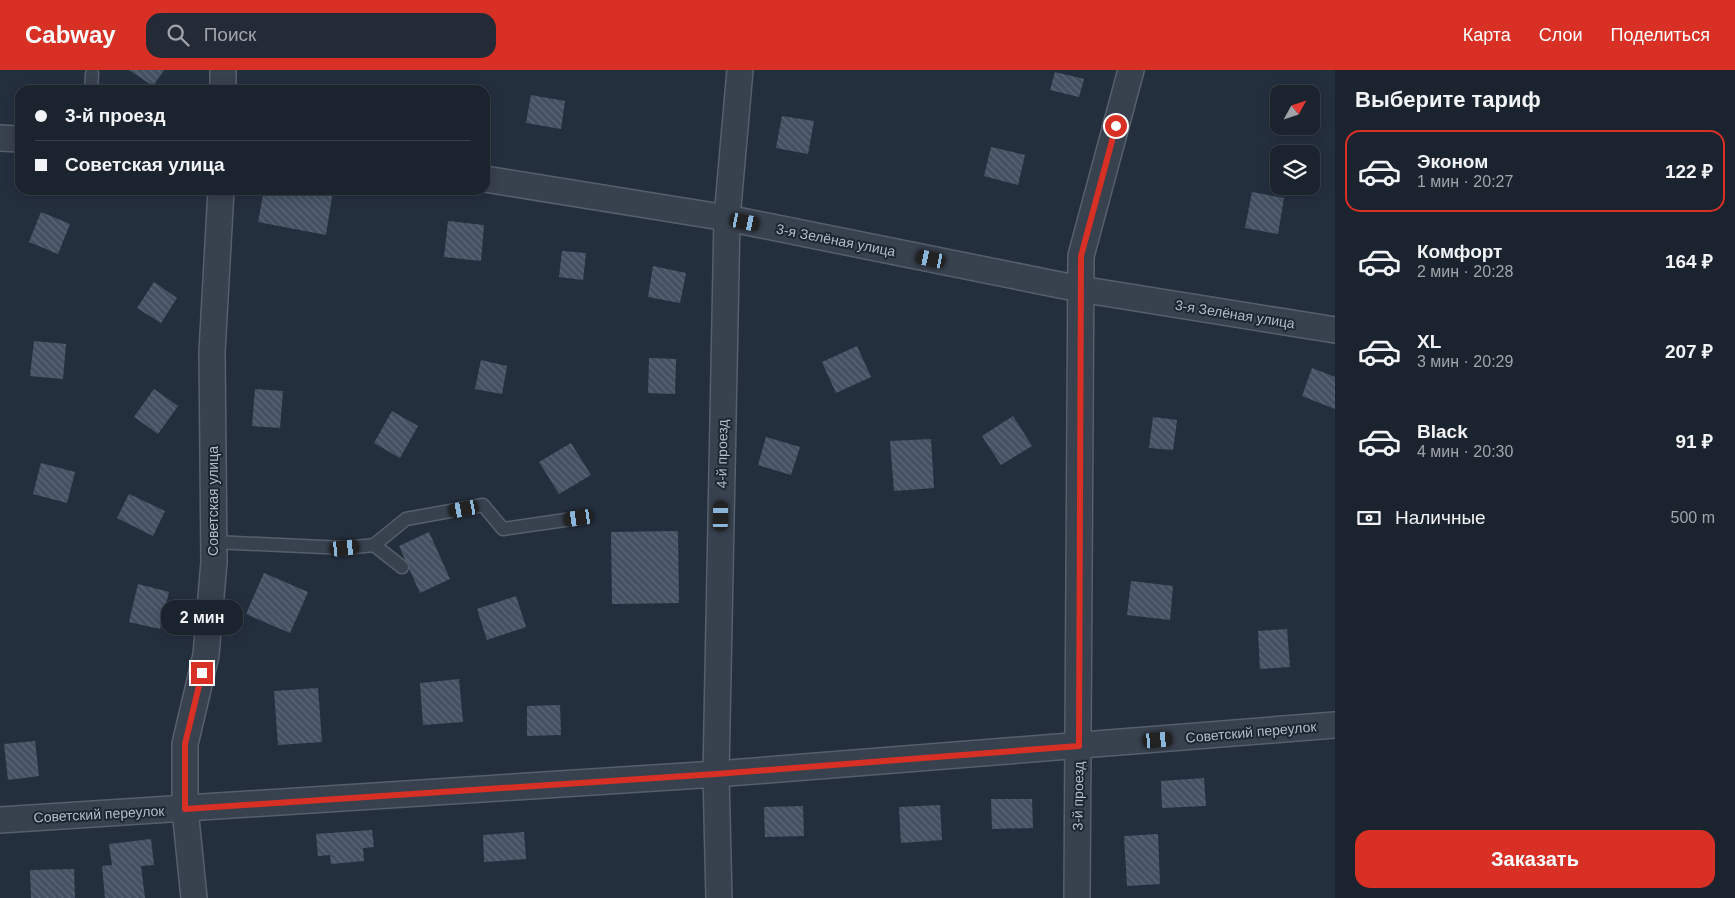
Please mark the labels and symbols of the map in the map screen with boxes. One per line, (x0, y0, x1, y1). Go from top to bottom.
north arrow (1270, 85, 1320, 135)
route start (1105, 115, 1127, 137)
car (728, 212, 761, 232)
street label: 3-я Зелёная улица (775, 221, 897, 259)
car (914, 249, 947, 269)
street label: 3-я Зелёная улица (1174, 297, 1296, 331)
street label: 4-й проезд (713, 419, 731, 489)
street label: Советская улица (205, 446, 221, 556)
car (447, 499, 480, 519)
car (713, 501, 728, 531)
car (563, 508, 594, 528)
car (329, 539, 360, 557)
callout: 2 мин (161, 600, 243, 636)
route end (191, 662, 213, 684)
street label: Советский переулок (1185, 718, 1318, 746)
car (1142, 731, 1173, 749)
street label: 3-й проезд (1069, 761, 1087, 831)
street label: Советский переулок (33, 803, 166, 825)

